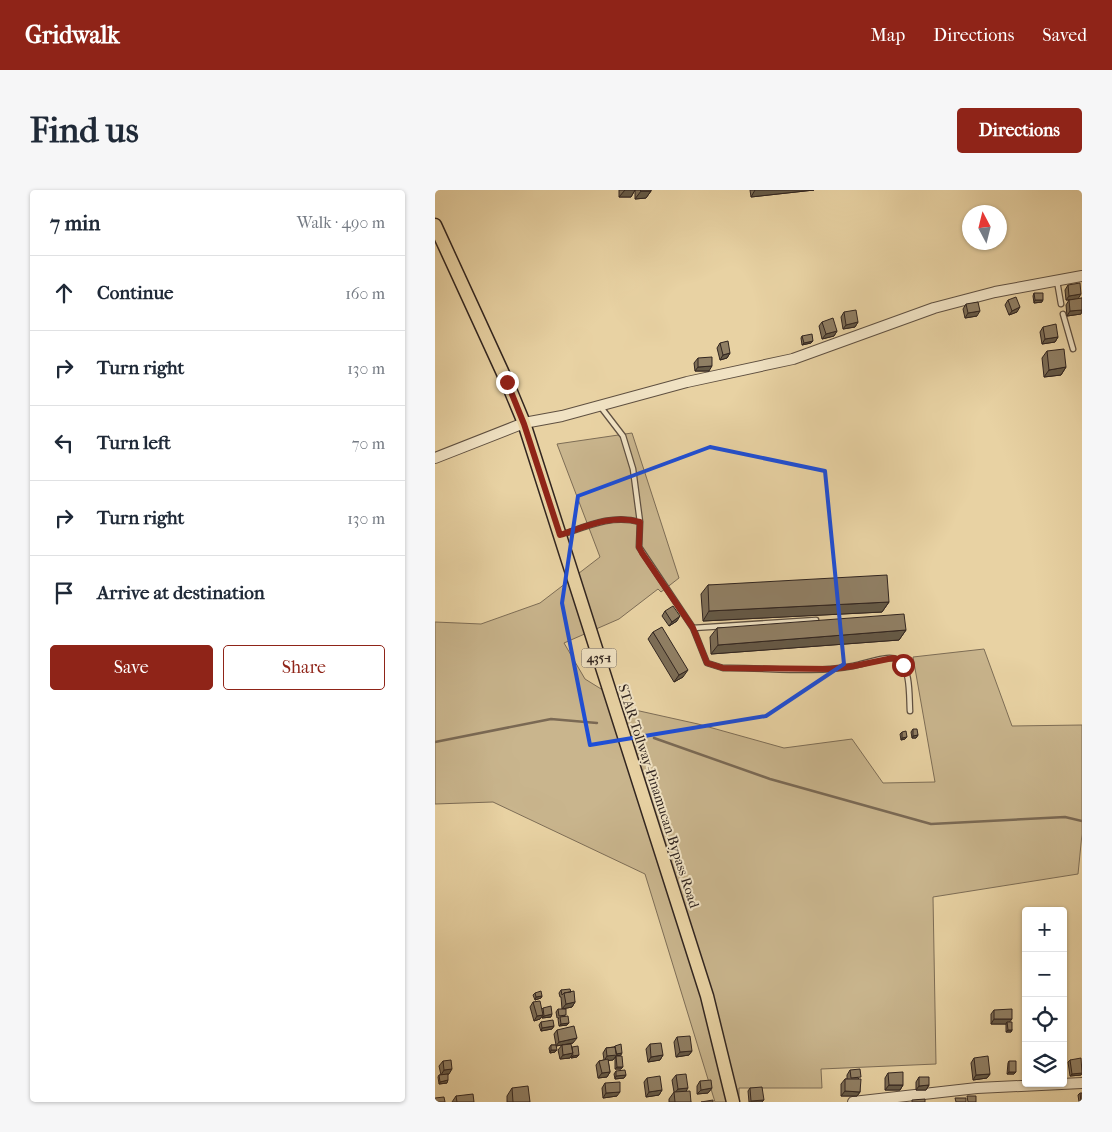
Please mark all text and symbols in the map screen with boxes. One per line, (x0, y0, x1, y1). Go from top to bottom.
text: Gridwalk (25, 21, 120, 49)
text: Map (871, 25, 905, 46)
text: Directions (933, 25, 1014, 46)
text: Saved (1042, 25, 1087, 46)
button: Directions (957, 108, 1082, 153)
text: Find us (30, 110, 139, 151)
north arrow (962, 205, 1007, 250)
text: 7 min (50, 211, 101, 235)
text: Walk · 490 m (297, 213, 385, 232)
icon: ahead (50, 279, 78, 307)
text: Continue (97, 282, 173, 304)
text: 160 m (345, 284, 385, 303)
icon: right (50, 354, 78, 382)
text: Turn right (97, 357, 184, 379)
text: 130 m (347, 359, 385, 378)
route end (496, 371, 519, 394)
icon: left (50, 429, 78, 457)
text: Turn left (97, 432, 171, 454)
text: 70 m (352, 434, 385, 453)
icon: right (50, 504, 78, 532)
text: Turn right (97, 507, 184, 529)
text: 130 m (347, 509, 385, 528)
icon: arrive (50, 579, 78, 607)
text: Arrive at destination (97, 582, 265, 604)
button: Save (50, 645, 213, 690)
button: Share (223, 645, 385, 690)
road number: 435-1 (581, 648, 617, 668)
route start (892, 654, 915, 677)
street label: STAR Tollway-Pinamucan Bypass Road (614, 682, 703, 911)
map controls (1022, 907, 1067, 1087)
button: + (1022, 907, 1067, 952)
button: − (1022, 952, 1067, 997)
button: locate (1022, 997, 1067, 1042)
button: layers (1022, 1042, 1067, 1087)

